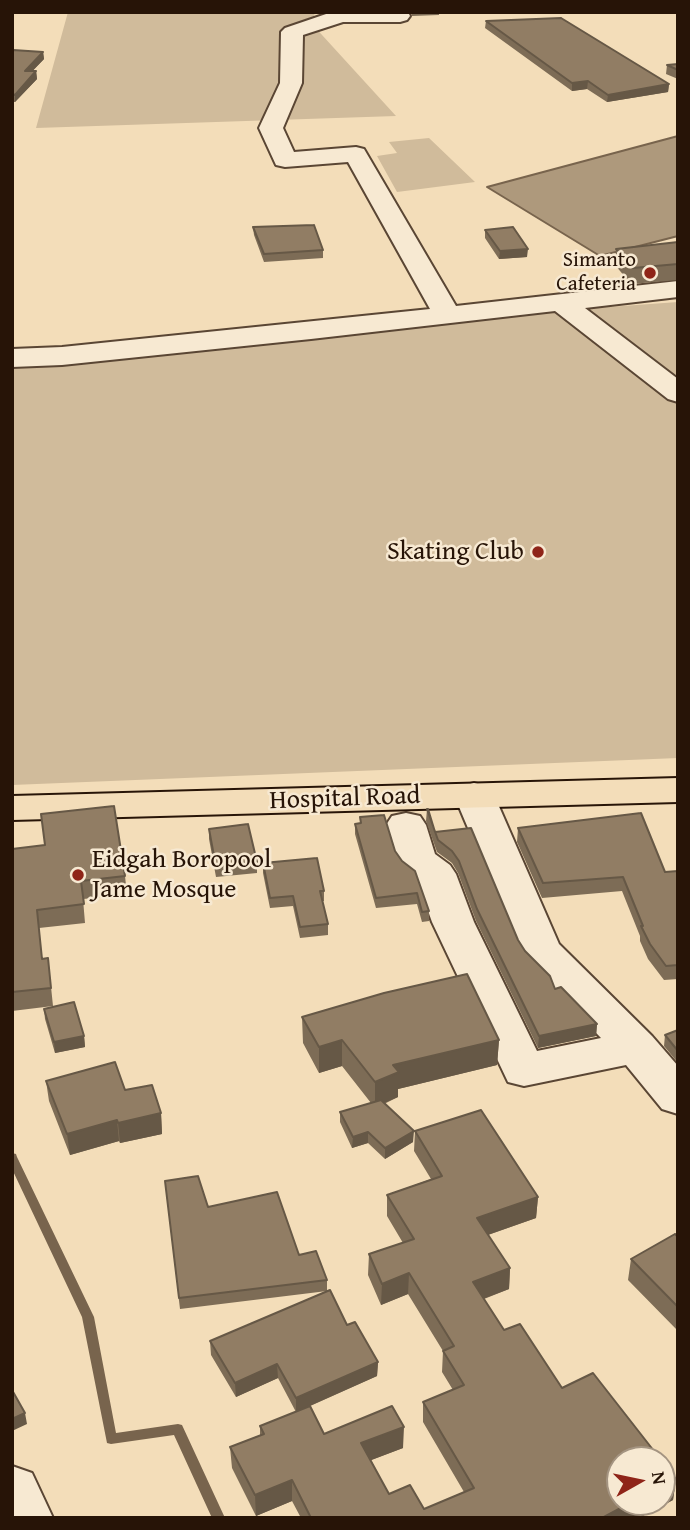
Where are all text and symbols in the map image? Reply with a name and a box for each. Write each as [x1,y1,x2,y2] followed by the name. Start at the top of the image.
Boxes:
[556,248,636,298] place label: Simanto Cafeteria
[642,265,658,281] marker: Simanto Cafeteria
[387,536,524,568] place label: Skating Club
[530,544,546,560] marker: Skating Club
[269,781,421,817] street label: Hospital Road
[92,844,271,906] place label: Eidgah Boropool Jame Mosque
[70,867,86,883] marker: Eidgah Boropool Jame Mosque
[606,1446,676,1516] north arrow
[645,1470,675,1486] text: N

